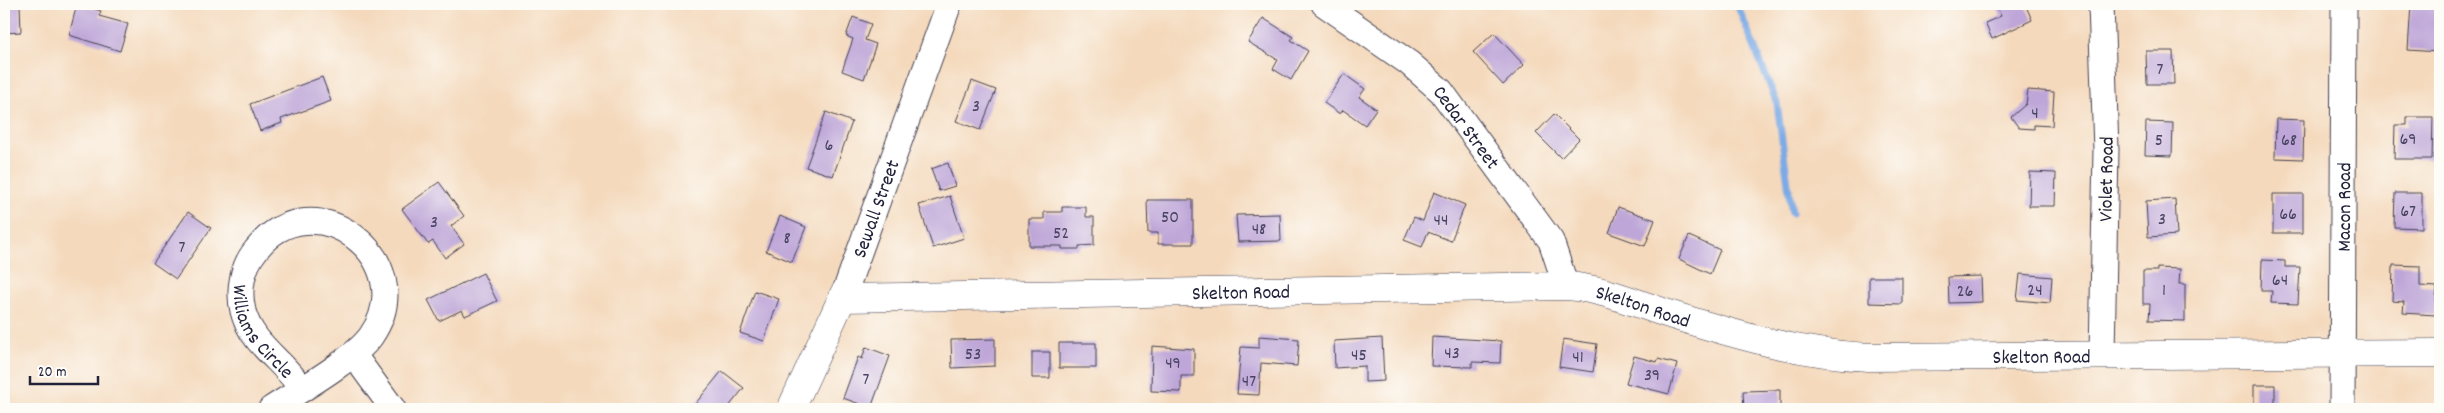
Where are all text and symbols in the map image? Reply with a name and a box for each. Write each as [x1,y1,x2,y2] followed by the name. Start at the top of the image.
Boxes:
[2157,58,2164,83] house number: 7
[1426,79,1505,176] street label: Cedar Street
[972,95,980,120] house number: 3
[2031,102,2039,127] house number: 4
[2399,128,2417,153] house number: 69
[2155,129,2163,154] house number: 5
[2281,129,2297,154] house number: 68
[825,134,833,159] house number: 6
[2093,136,2123,222] street label: Violet Road
[847,156,908,263] street label: Sewall Street
[2332,162,2360,252] street label: Macon Road
[2400,200,2416,225] house number: 67
[2279,203,2297,228] house number: 66
[1161,206,1179,231] house number: 50
[2158,208,2166,233] house number: 3
[1434,209,1448,234] house number: 44
[430,211,438,236] house number: 3
[1252,218,1266,243] house number: 48
[1053,222,1069,247] house number: 52
[783,227,791,252] house number: 8
[179,236,186,261] house number: 7
[2272,269,2288,294] house number: 64
[2027,279,2043,304] house number: 24
[2162,279,2166,304] house number: 1
[1192,280,1290,309] street label: Skelton Road
[1592,280,1693,337] street label: Skelton Road
[1957,280,1973,305] house number: 26
[224,284,299,386] street label: Williams Circle
[1444,342,1460,367] house number: 43
[965,343,981,368] house number: 53
[1351,344,1367,369] house number: 45
[1992,344,2091,373] street label: Skelton Road
[1572,346,1584,371] house number: 41
[1165,352,1181,377] house number: 49
[30,353,98,385] scale bar
[38,362,66,384] text: 20 m
[1644,364,1660,389] house number: 39
[863,368,870,393] house number: 7
[1242,370,1256,395] house number: 47

